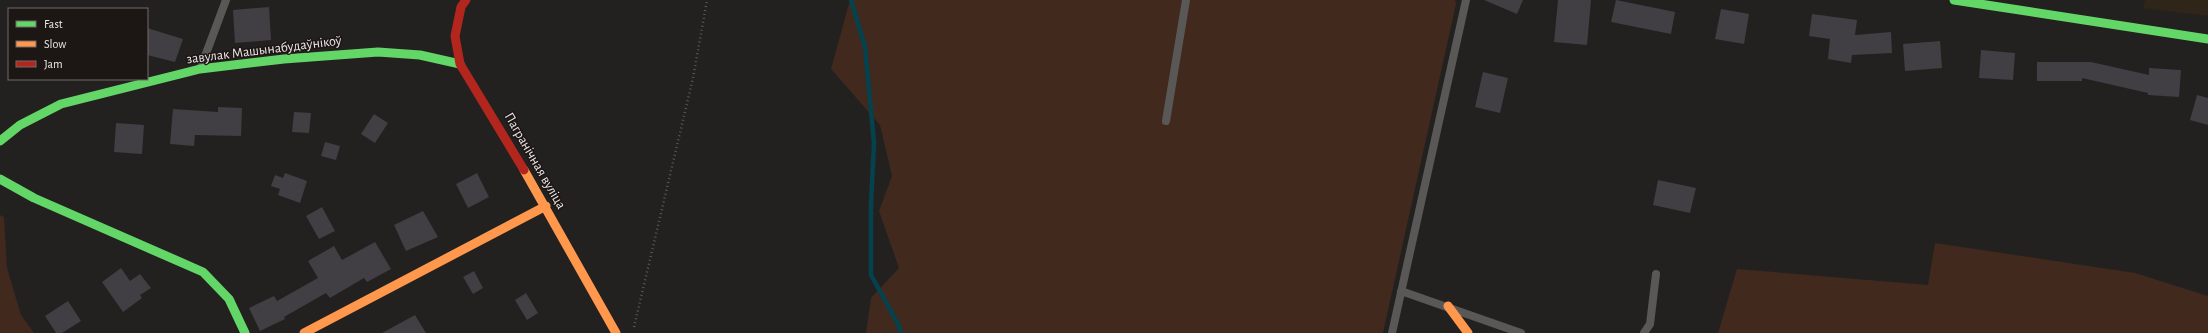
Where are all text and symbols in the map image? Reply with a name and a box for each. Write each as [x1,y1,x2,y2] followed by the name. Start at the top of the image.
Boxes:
[8,8,148,80] legend
[44,18,63,30] text: Fast
[186,34,342,66] street label: завулак Машынабудаўнікоў
[44,38,66,50] text: Slow
[44,58,63,70] text: Jam
[502,110,569,212] street label: Пагранічная вуліца

